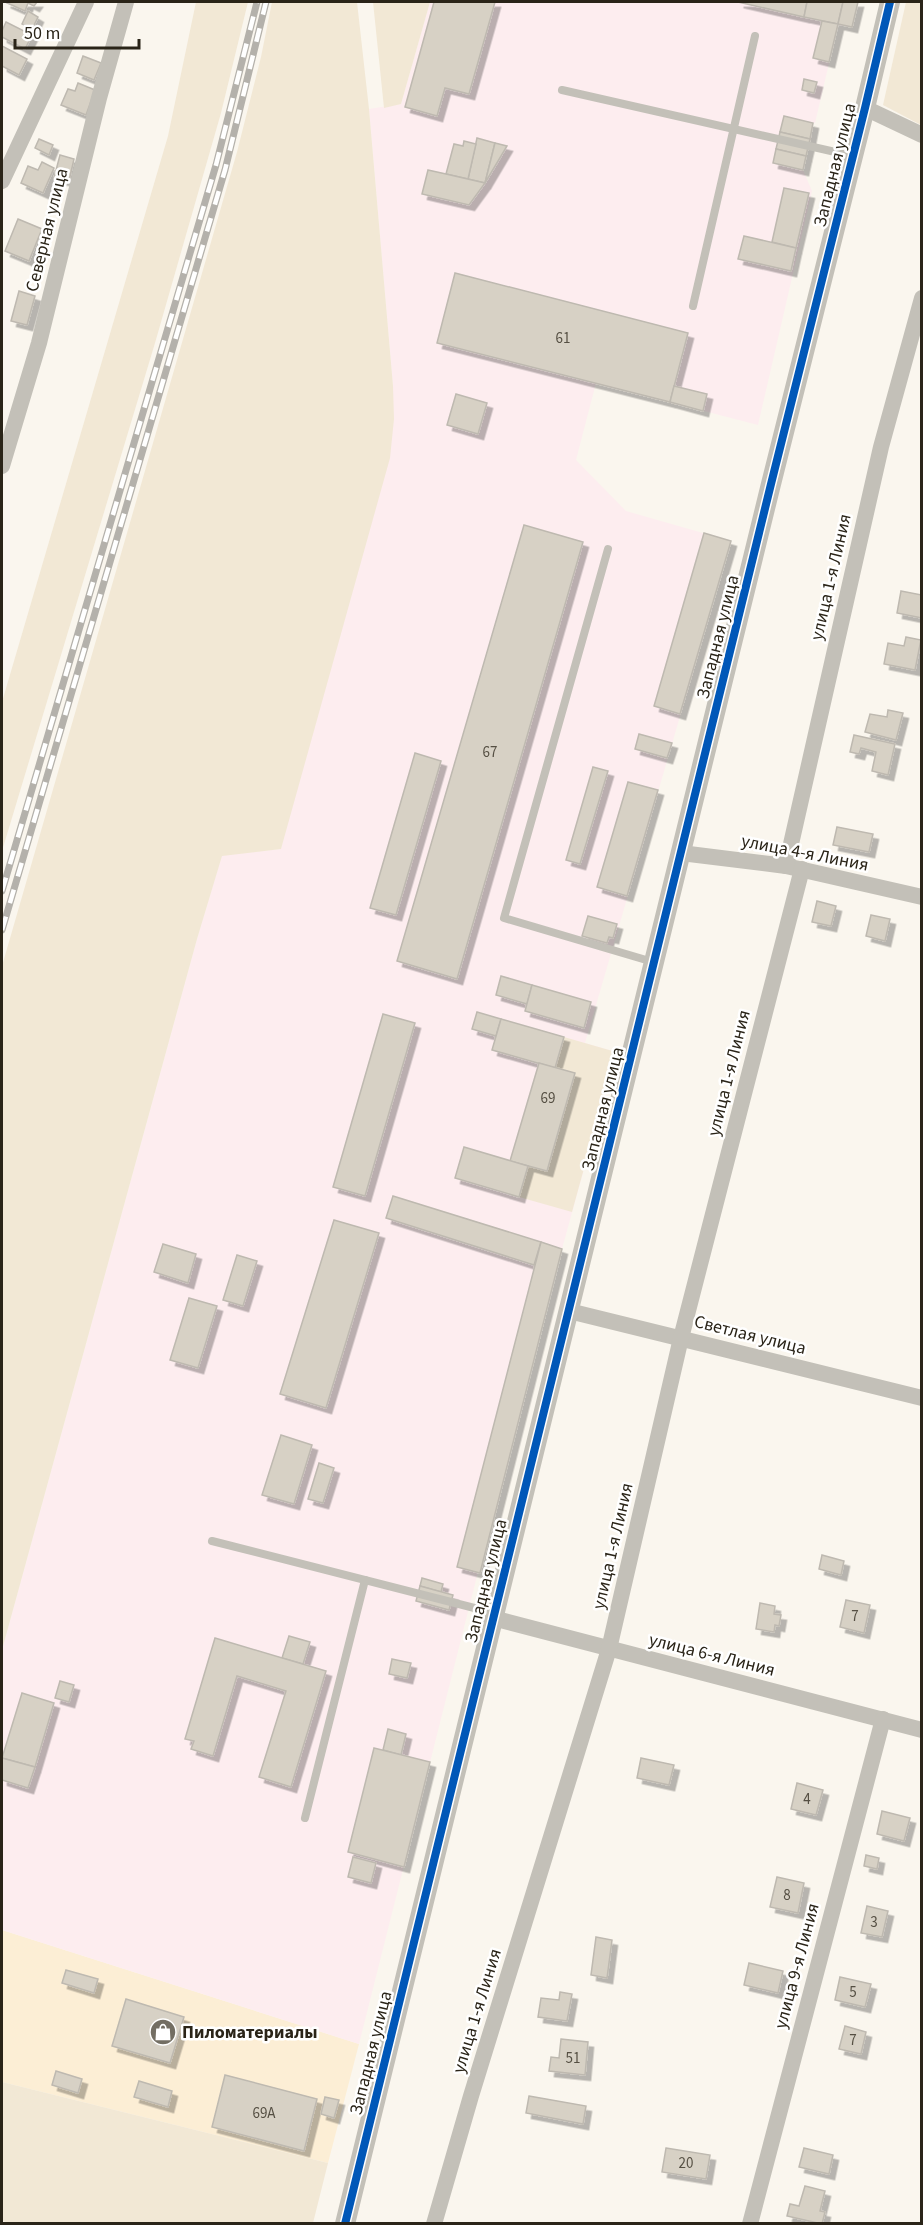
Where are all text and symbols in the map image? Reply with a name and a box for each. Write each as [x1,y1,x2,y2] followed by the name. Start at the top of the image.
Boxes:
[15,12,140,50] scale bar
[24,21,60,46] text: 50 m
[808,100,862,230] street label: Западная улица
[20,166,74,294] street label: Северная улица
[556,328,570,349] house number: 61
[804,511,858,643] street label: улица 1-я Линия
[691,572,745,702] street label: Западная улица
[483,742,497,763] house number: 67
[739,828,871,878] street label: улица 4-я Линия
[701,1007,757,1139] street label: улица 1-я Линия
[576,1044,630,1174] street label: Западная улица
[541,1088,555,1109] house number: 69
[691,1309,809,1361] street label: Светлая улица
[586,1480,640,1612] street label: улица 1-я Линия
[459,1516,513,1646] street label: Западная улица
[851,1606,859,1627] house number: 7
[646,1627,778,1683] street label: улица 6-я Линия
[803,1789,811,1810] house number: 4
[783,1885,791,1906] house number: 8
[768,1900,826,2032] street label: улица 9-я Линия
[870,1912,878,1933] house number: 3
[446,1946,508,2076] street label: улица 1-я Линия
[849,1982,857,2003] house number: 5
[344,1988,398,2118] street label: Западная улица
[148,2017,178,2047] shop icon: Пиломатериалы
[182,2020,318,2045] place label: Пиломатериалы
[849,2030,857,2051] house number: 7
[566,2048,580,2069] house number: 51
[252,2103,276,2124] house number: 69А
[679,2153,693,2174] house number: 20

